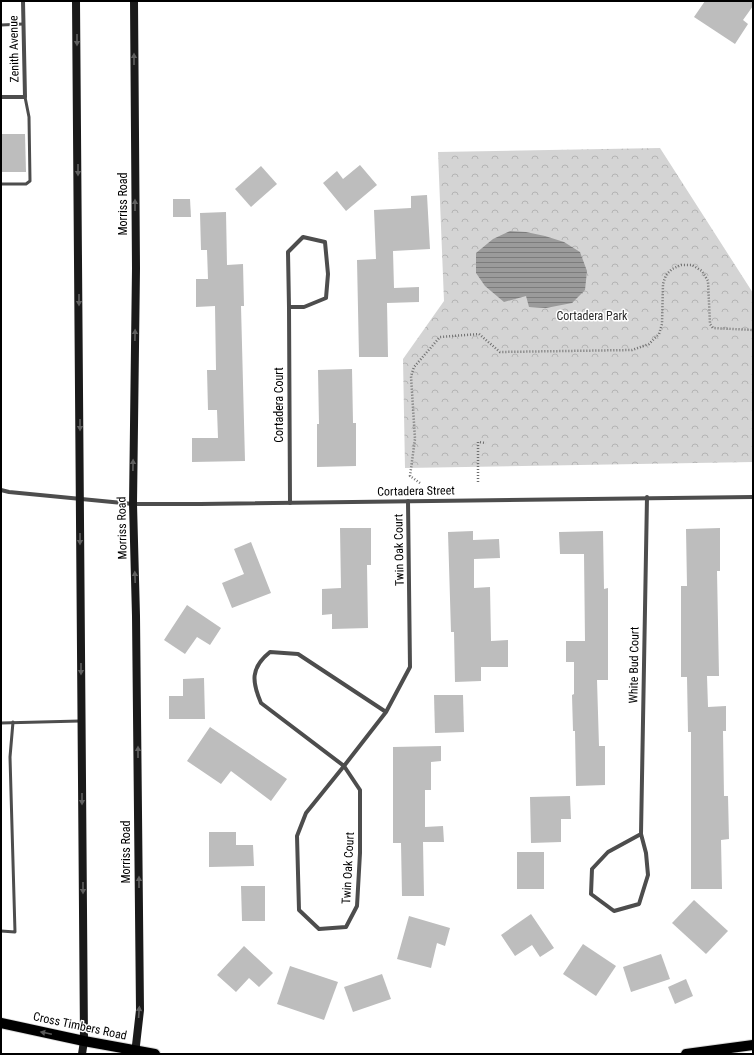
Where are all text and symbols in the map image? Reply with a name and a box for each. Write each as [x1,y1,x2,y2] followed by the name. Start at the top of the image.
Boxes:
[6,15,22,83] street label: Zenith Avenue
[74,34,80,47] one-way arrow
[131,52,137,65] one-way arrow
[75,164,81,177] one-way arrow
[116,172,130,235] street label: Morriss Road
[132,198,138,211] one-way arrow
[76,294,82,307] one-way arrow
[557,309,628,323] park label: Cortadera Park
[132,328,138,341] one-way arrow
[272,367,286,443] street label: Cortadera Court
[77,419,83,432] one-way arrow
[130,459,137,471] one-way arrow
[377,483,455,499] street label: Cortadera Street
[114,496,130,560] street label: Morriss Road
[391,513,407,586] street label: Twin Oak Court
[77,533,83,546] one-way arrow
[132,570,138,583] one-way arrow
[626,626,642,704] street label: White Bud Court
[78,663,84,676] one-way arrow
[135,745,141,758] one-way arrow
[79,793,85,806] one-way arrow
[119,820,133,883] street label: Morriss Road
[339,831,357,904] street label: Twin Oak Court
[136,875,142,888] one-way arrow
[80,882,86,895] one-way arrow
[136,1006,143,1018] one-way arrow
[32,1009,128,1043] street label: Cross Timbers Road
[40,1029,52,1035] one-way arrow

